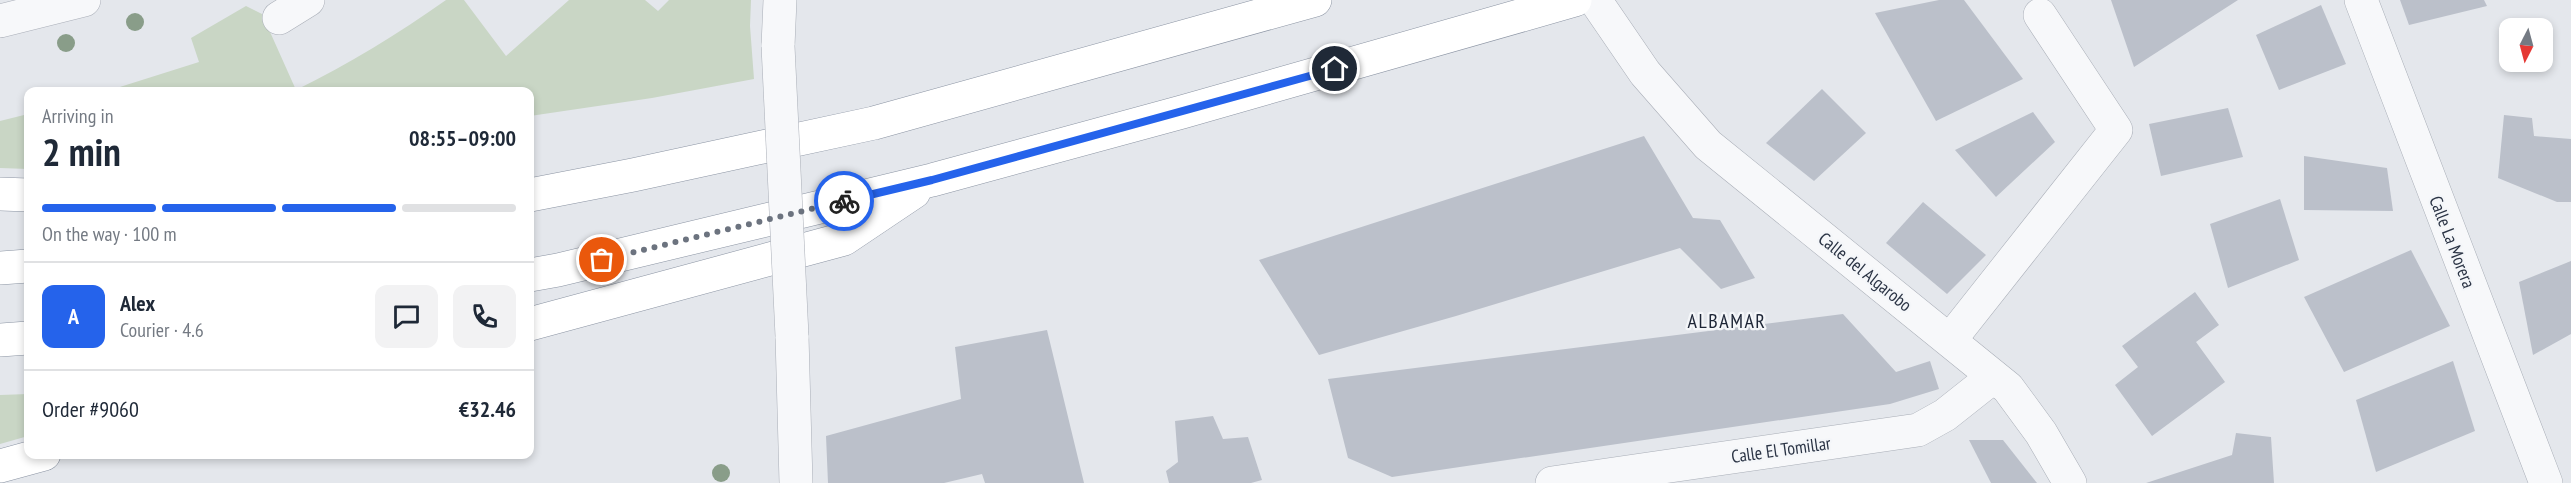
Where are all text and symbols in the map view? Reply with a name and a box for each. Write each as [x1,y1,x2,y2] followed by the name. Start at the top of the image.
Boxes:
[2499,18,2553,72] north arrow
[2499,18,2553,72] map controls
[1309,43,1360,94] pin
[1318,52,1351,85] icon: home
[42,103,114,129] text: Arriving in
[409,124,516,152] text: 08:55–09:00
[42,126,121,177] text: 2 min
[814,171,874,231] courier
[828,185,861,218] icon: bike
[2424,193,2481,291] street label: Calle La Morera
[42,221,177,247] text: On the way · 100 m
[1814,227,1917,316] street label: Calle del Algarobo
[576,234,627,285] pin
[585,243,618,276] icon: bag
[375,285,438,348] button: chat
[453,285,516,348] button: phone
[120,289,155,317] text: Alex
[68,302,79,330] text: A
[1688,308,1766,334] district label: ALBAMAR
[120,317,204,343] text: Courier · 4.6
[42,395,139,423] text: Order #9060
[459,395,516,423] text: €32.46
[1730,431,1832,468] street label: Calle El Tomillar

